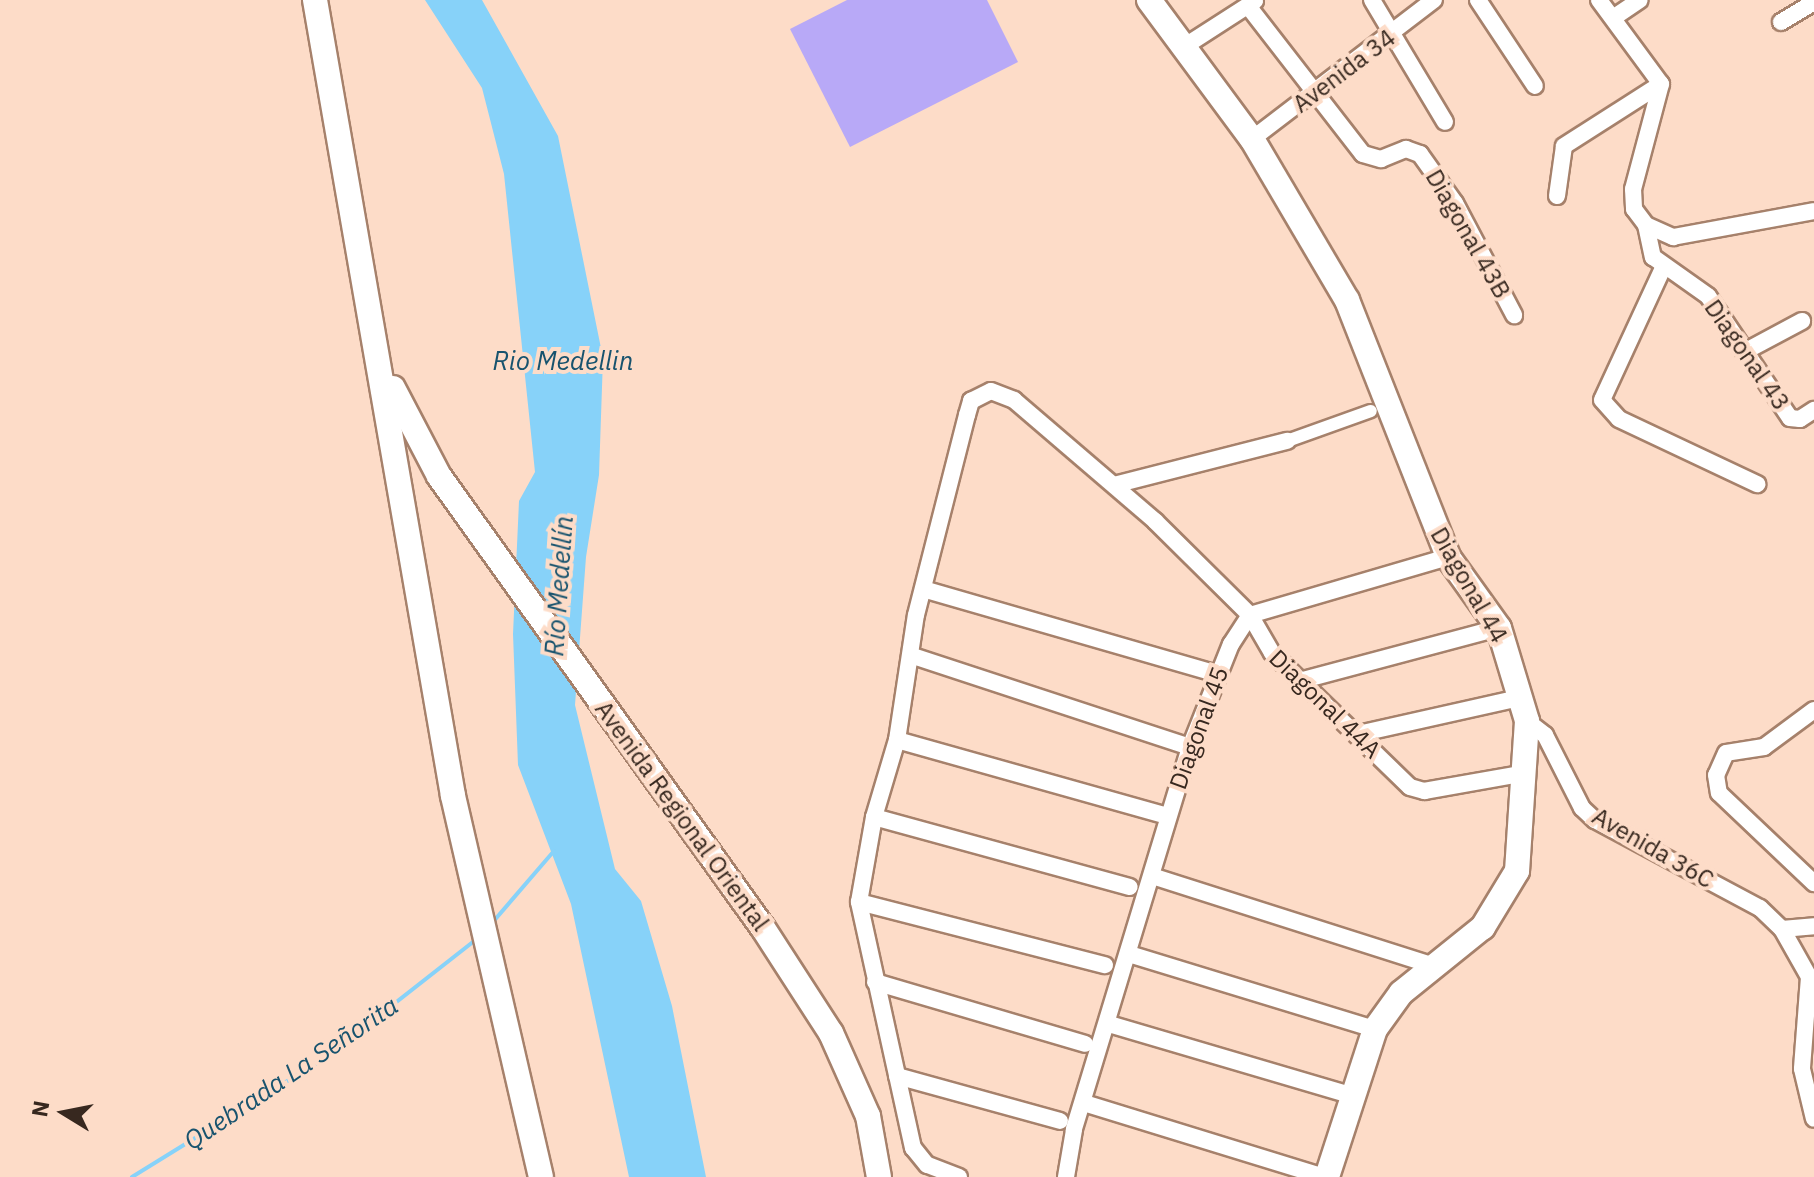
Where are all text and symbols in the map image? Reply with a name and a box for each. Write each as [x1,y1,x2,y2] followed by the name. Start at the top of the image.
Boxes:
[1287,23,1401,119] street label: Avenida 34
[1420,164,1516,304] street label: Diagonal 43B
[1698,294,1796,416] street label: Diagonal 43
[493,345,633,377] water label: Rio Medellin
[539,515,579,657] water label: Río Medellín
[1424,522,1514,648] street label: Diagonal 44
[1263,644,1387,764] street label: Diagonal 44A
[1164,663,1234,793] street label: Diagonal 45
[589,695,775,937] street label: Avenida Regional Oriental
[1587,802,1719,894] street label: Avenida 36C
[178,990,404,1156] water label: Quebrada La Señorita
[24,1073,104,1153] north arrow
[24,1098,56,1119] text: N

